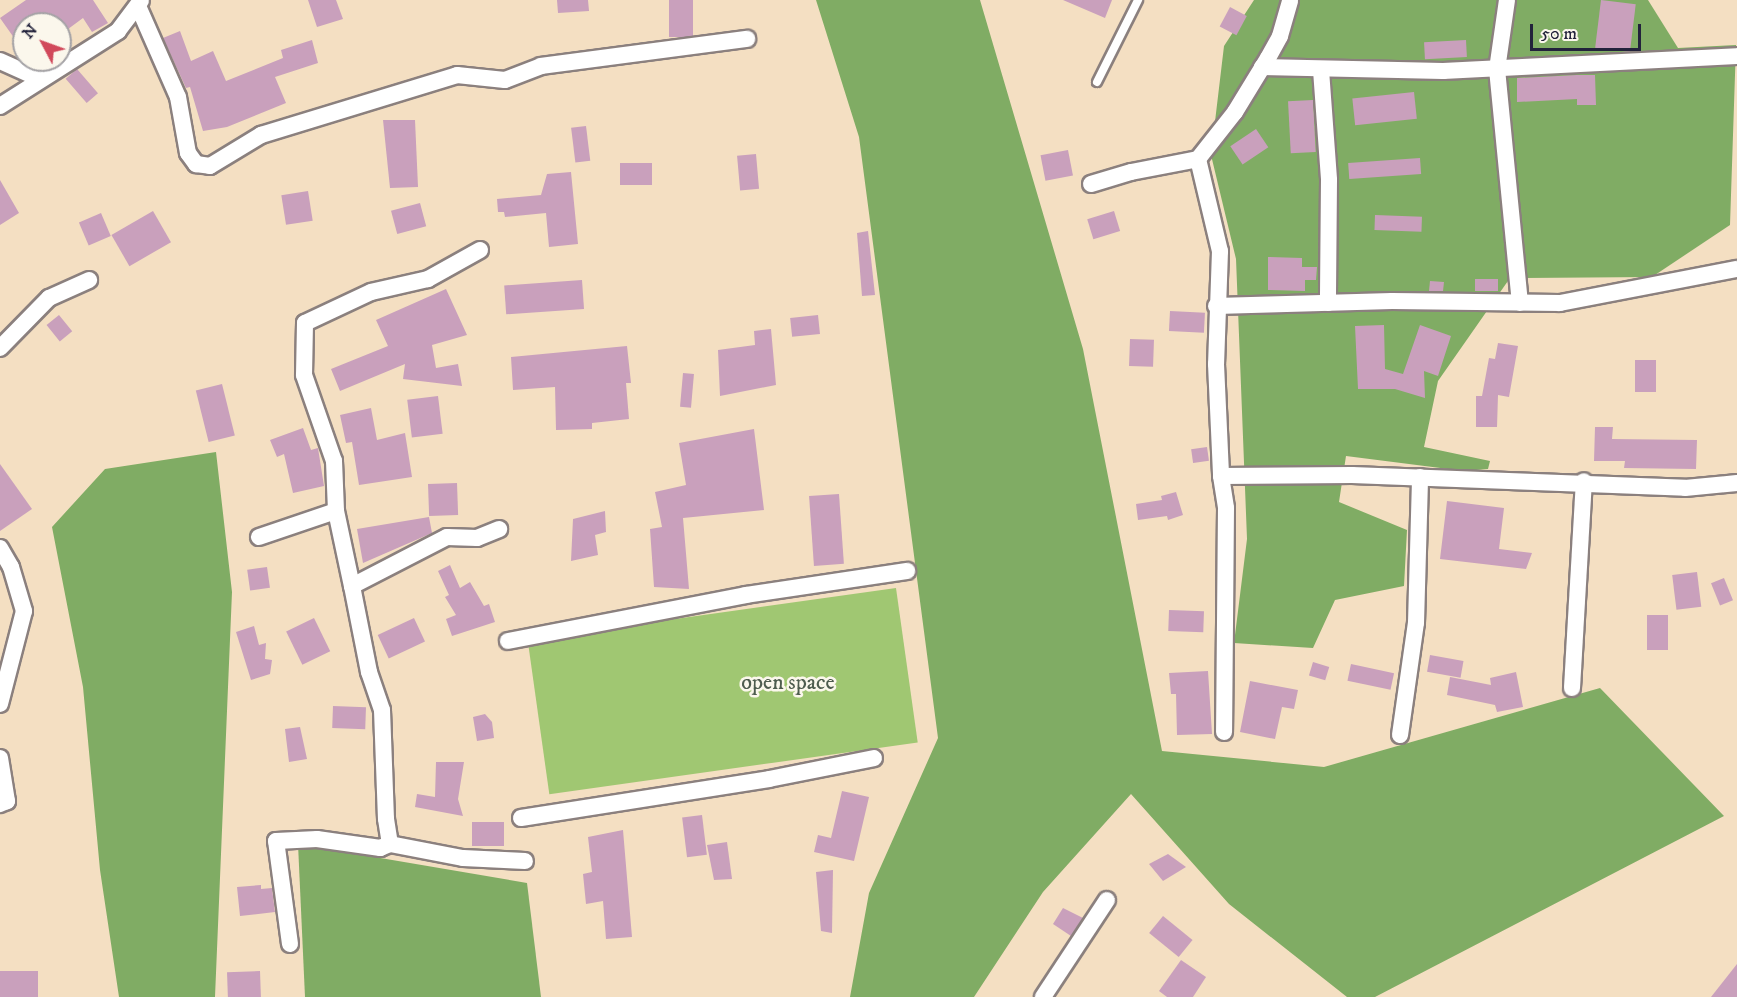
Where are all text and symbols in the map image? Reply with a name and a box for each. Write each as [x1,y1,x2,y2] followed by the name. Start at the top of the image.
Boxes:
[12,12,72,72] north arrow
[1533,12,1644,50] scale bar
[18,20,42,43] text: N
[1541,23,1577,45] text: 50 m
[741,670,835,696] park label: open space

